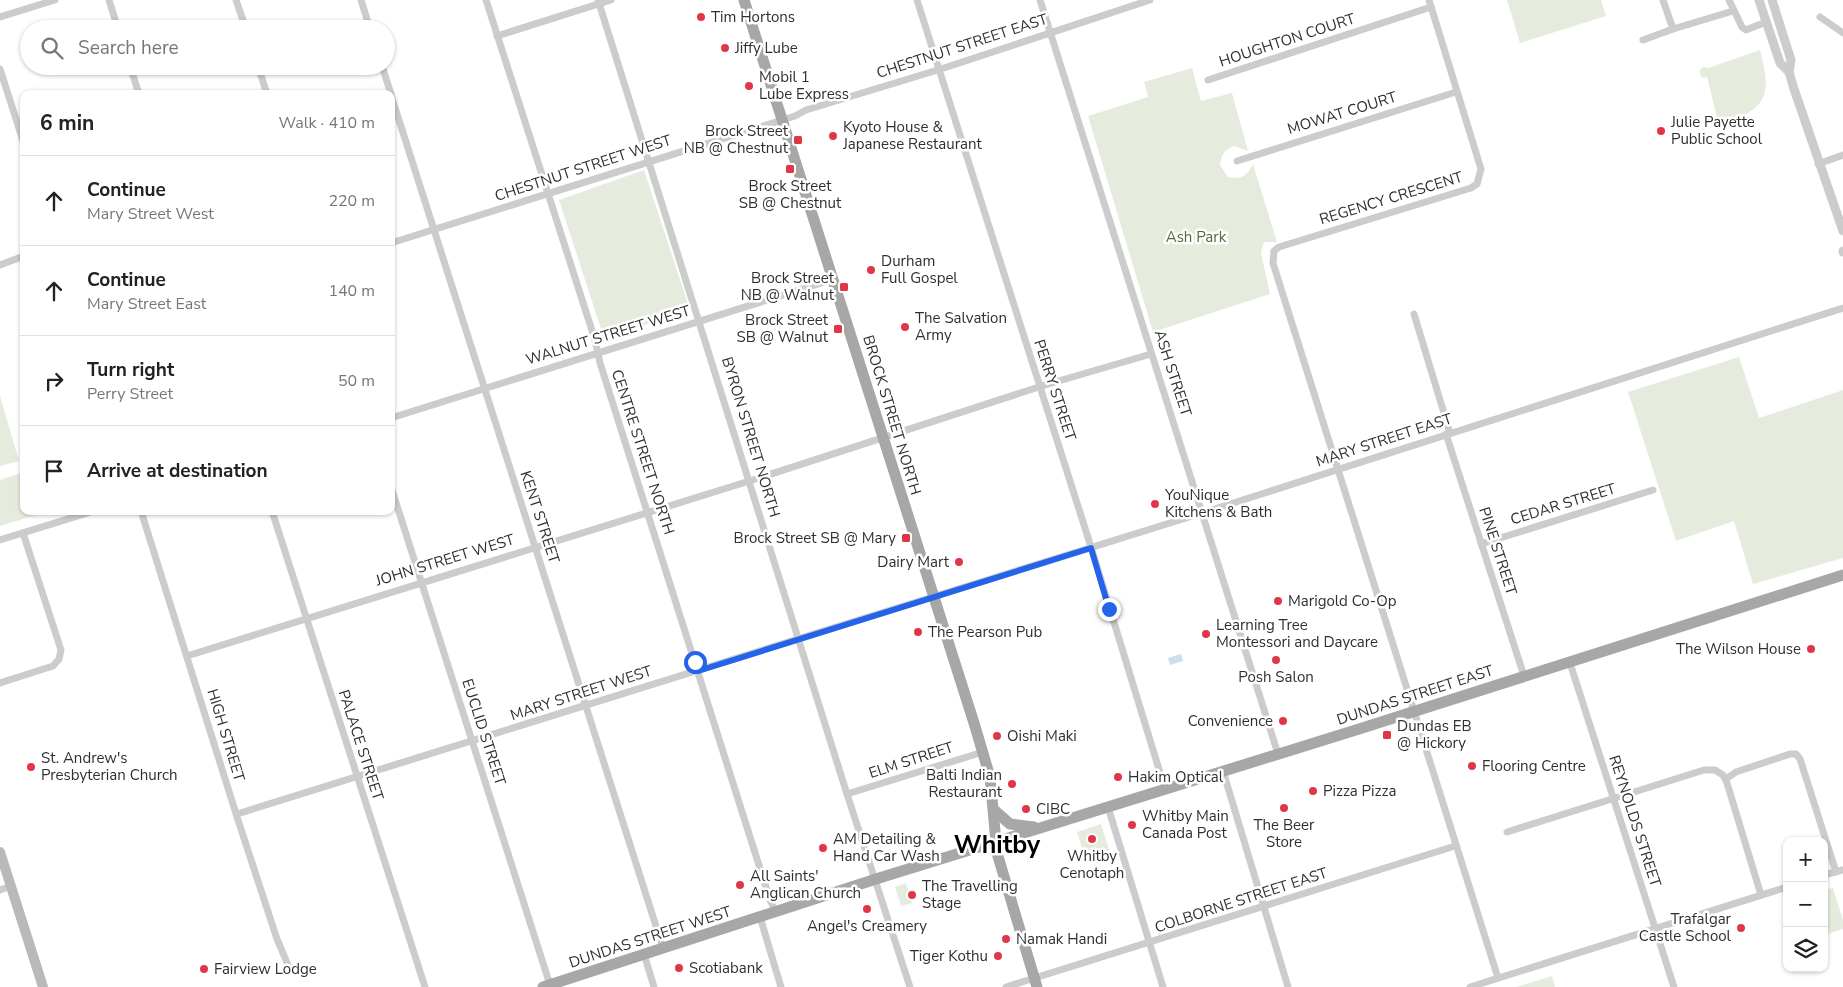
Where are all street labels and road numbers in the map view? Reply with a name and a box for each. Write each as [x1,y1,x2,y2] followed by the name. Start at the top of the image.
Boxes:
[874,9,1050,83] street label: CHESTNUT STREET EAST
[1216,9,1358,71] street label: HOUGHTON COURT
[1285,87,1399,139] street label: MOWAT COURT
[492,130,674,206] street label: CHESTNUT STREET WEST
[1317,167,1465,229] street label: REGENCY CRESCENT
[523,300,693,370] street label: WALNUT STREET WEST
[1150,327,1196,419] street label: ASH STREET
[858,333,926,497] street label: BROCK STREET NORTH
[1029,337,1081,443] street label: PERRY STREET
[717,354,785,520] street label: BYRON STREET NORTH
[607,367,679,537] street label: CENTRE STREET NORTH
[1313,409,1455,471] street label: MARY STREET EAST
[516,468,564,566] street label: KENT STREET
[1508,479,1618,529] street label: CEDAR STREET
[1474,504,1522,598] street label: PINE STREET
[372,529,517,591] street label: JOHN STREET WEST
[1334,660,1496,730] street label: DUNDAS STREET EAST
[508,661,654,725] street label: MARY STREET WEST
[457,676,511,788] street label: EUCLID STREET
[202,686,250,784] street label: HIGH STREET
[334,687,388,803] street label: PALACE STREET
[866,737,956,783] street label: ELM STREET
[1604,753,1666,889] street label: REYNOLDS STREET
[1152,863,1330,937] street label: COLBORNE STREET EAST
[566,901,734,973] street label: DUNDAS STREET WEST

